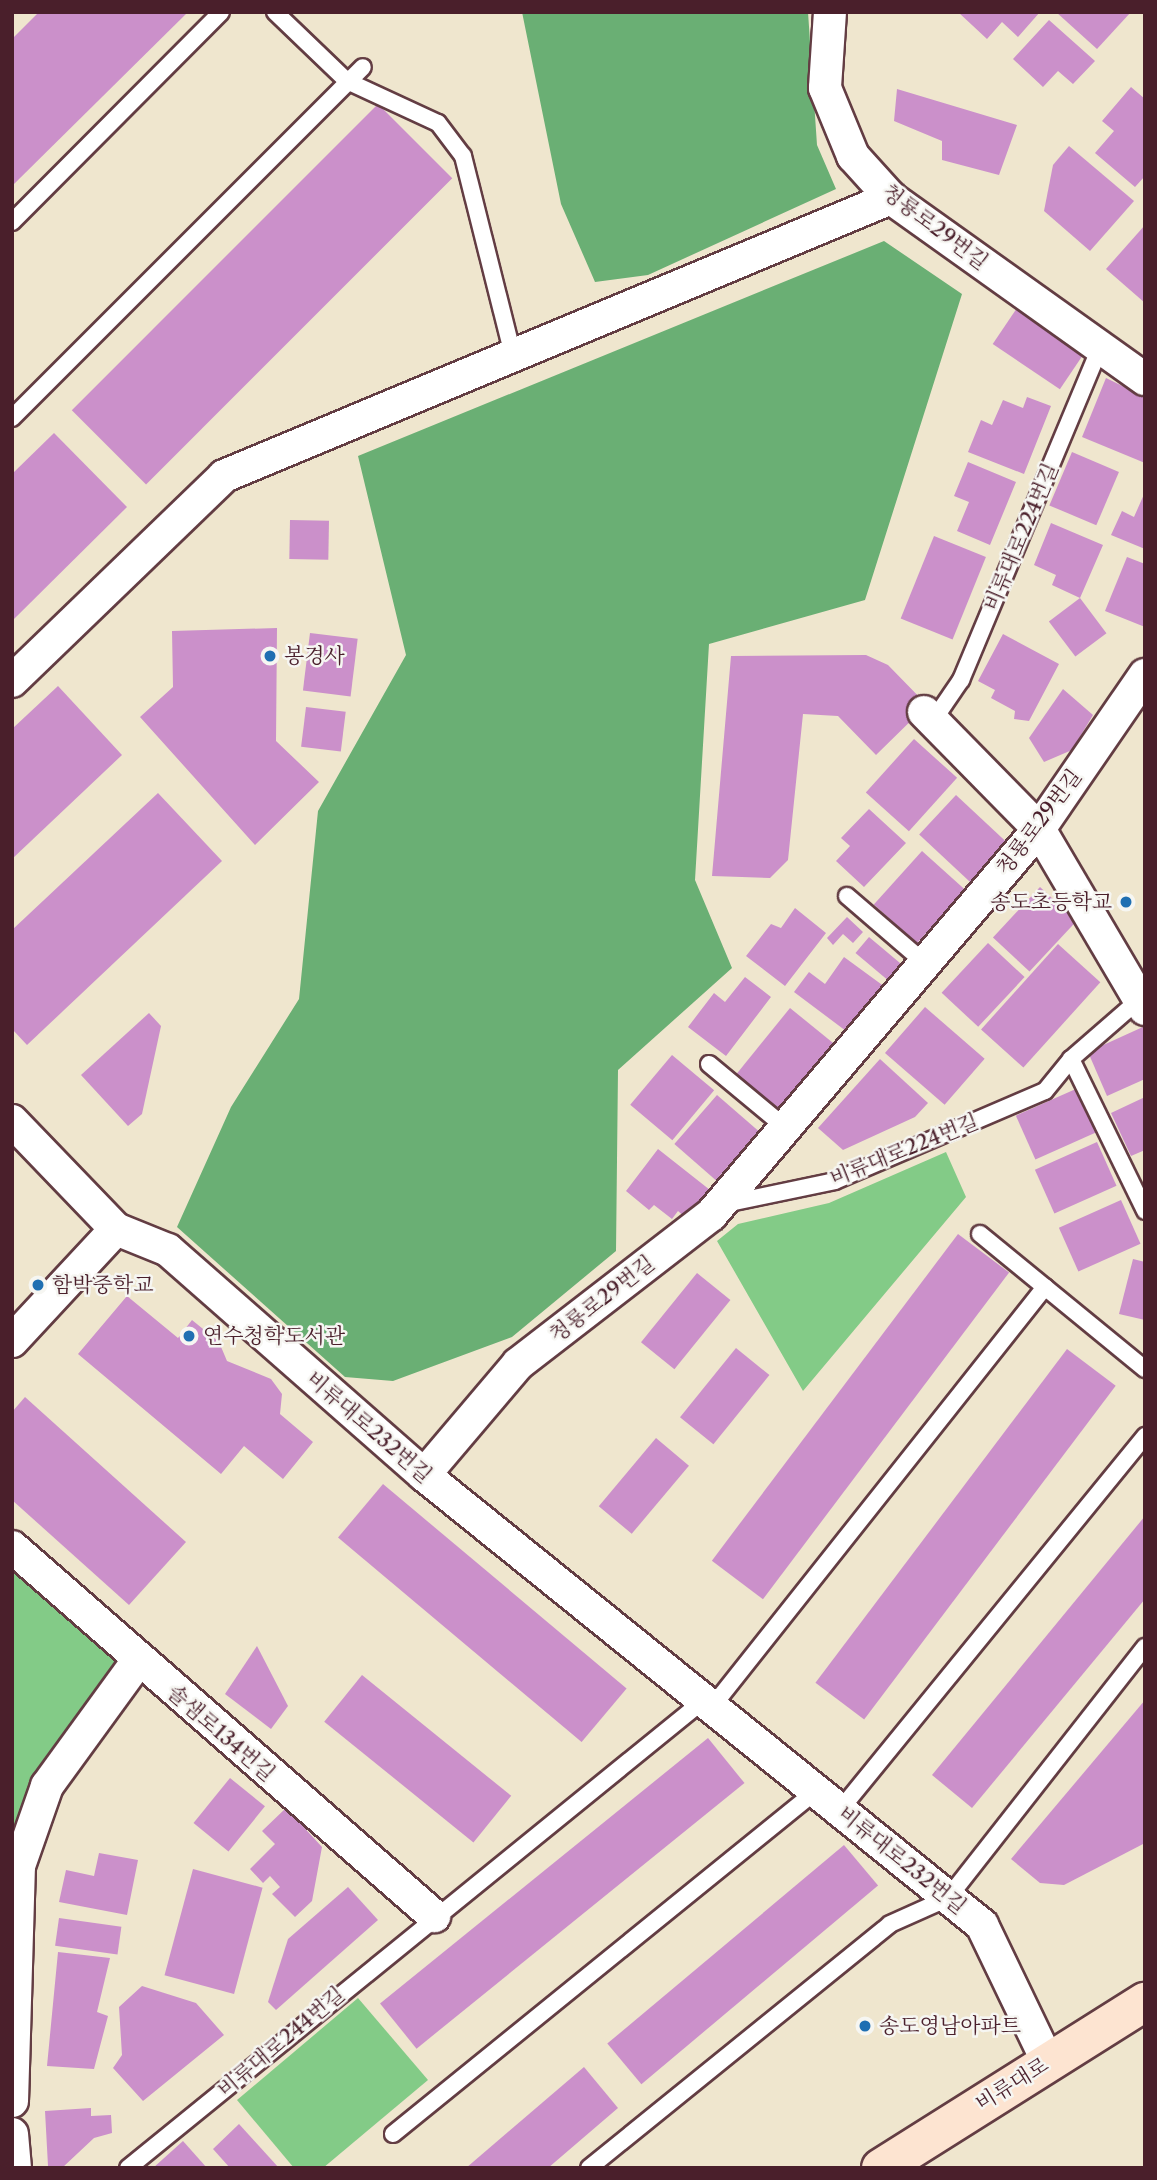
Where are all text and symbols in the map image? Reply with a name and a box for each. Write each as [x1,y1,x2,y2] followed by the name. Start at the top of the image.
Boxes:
[877,179,993,275] street label: 청룡로29번길
[979,459,1063,615] street label: 비류대로224번길
[284,643,345,669] place label: 봉경사
[262,648,278,664] marker: 봉경사
[991,764,1087,880] street label: 청룡로29번길
[990,889,1112,915] place label: 송도초등학교
[1118,894,1134,910] marker: 송도초등학교
[826,1109,982,1191] street label: 비류대로224번길
[545,1250,659,1348] street label: 청룡로29번길
[52,1272,153,1298] place label: 함박중학교
[30,1277,46,1293] marker: 함박중학교
[203,1323,345,1349] place label: 연수청학도서관
[181,1328,197,1344] marker: 연수청학도서관
[301,1366,437,1488] street label: 비류대로232번길
[162,1680,280,1786] street label: 솔샘로134번길
[833,1801,971,1919] street label: 비류대로232번길
[212,1982,350,2102] street label: 비류대로244번길
[879,2013,1021,2039] place label: 송도영남아파트
[857,2018,873,2034] marker: 송도영남아파트
[971,2052,1053,2116] street label: 비류대로

